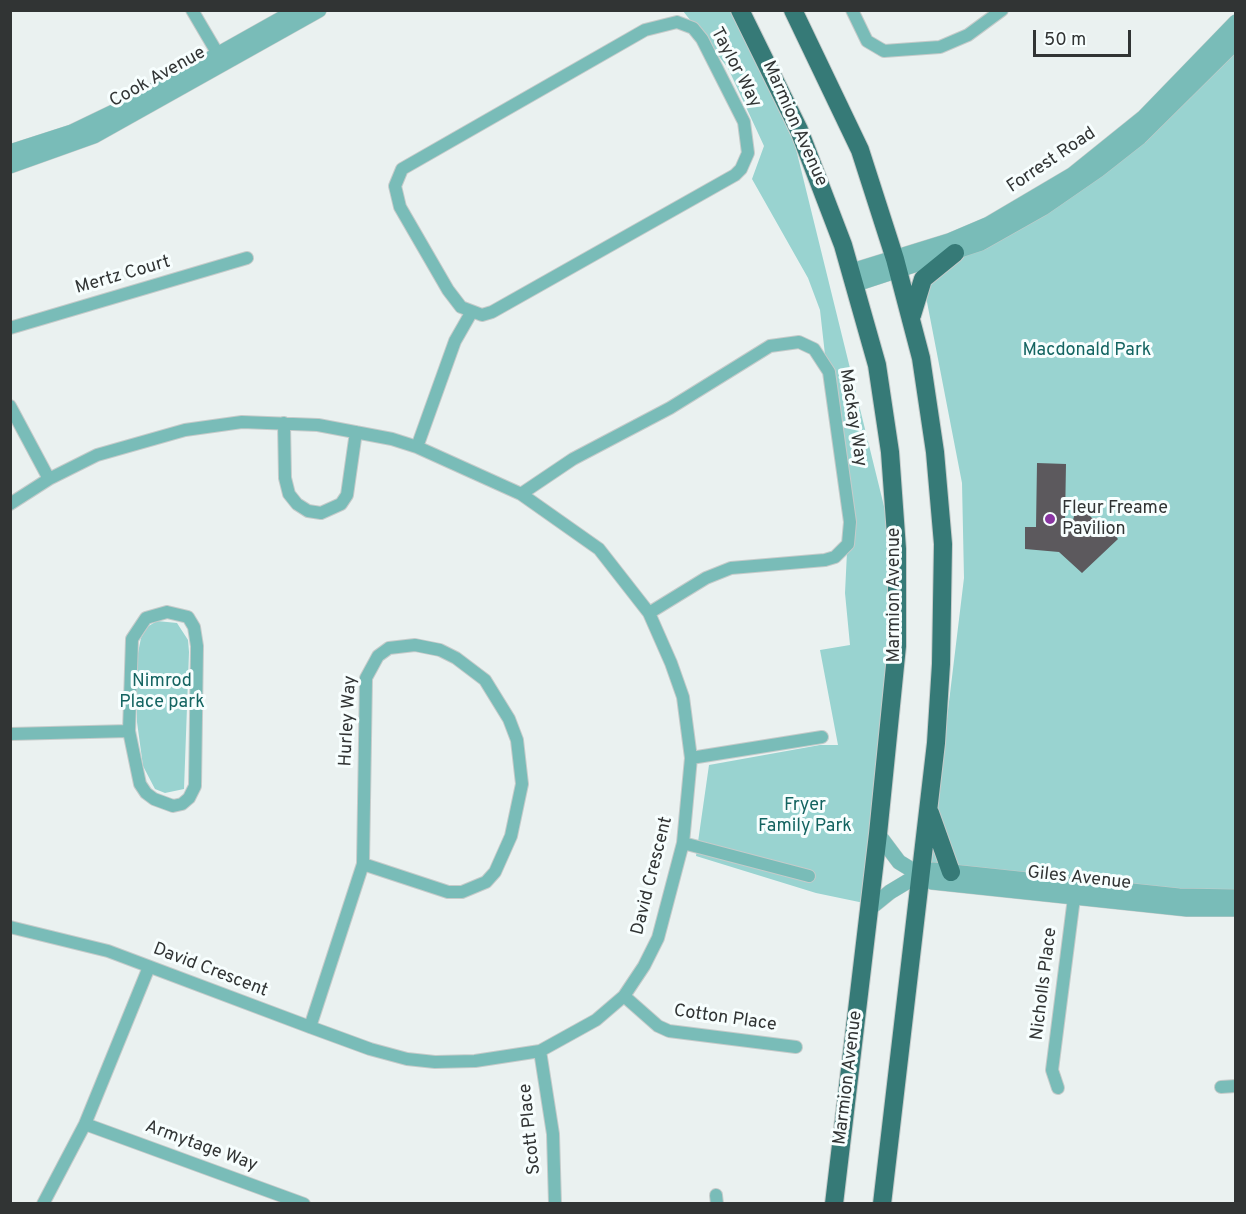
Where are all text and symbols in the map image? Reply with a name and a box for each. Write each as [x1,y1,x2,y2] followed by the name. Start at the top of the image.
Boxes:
[1036,18,1134,56] scale bar
[705,24,765,112] street label: Taylor Way
[1044,29,1086,52] text: 50 m
[106,43,210,113] street label: Cook Avenue
[757,58,831,190] street label: Marmion Avenue
[1003,123,1101,199] street label: Forrest Road
[73,252,173,300] street label: Mertz Court
[1023,340,1151,362] park label: Macdonald Park
[834,368,870,468] street label: Mackay Way
[1062,498,1168,540] place label: Fleur Freame Pavilion
[1043,512,1057,526] marker: Fleur Freame Pavilion
[884,528,906,662] street label: Marmion Avenue
[119,671,205,714] park label: Nimrod Place park
[336,675,362,767] street label: Hurley Way
[758,795,852,838] park label: Fryer Family Park
[628,815,678,937] street label: David Crescent
[1026,863,1132,895] street label: Giles Avenue
[1027,926,1063,1042] street label: Nicholls Place
[150,939,270,1003] street label: David Crescent
[672,1001,778,1037] street label: Cotton Place
[830,1010,868,1146] street label: Marmion Avenue
[515,1082,547,1176] street label: Scott Place
[142,1117,260,1177] street label: Armytage Way

